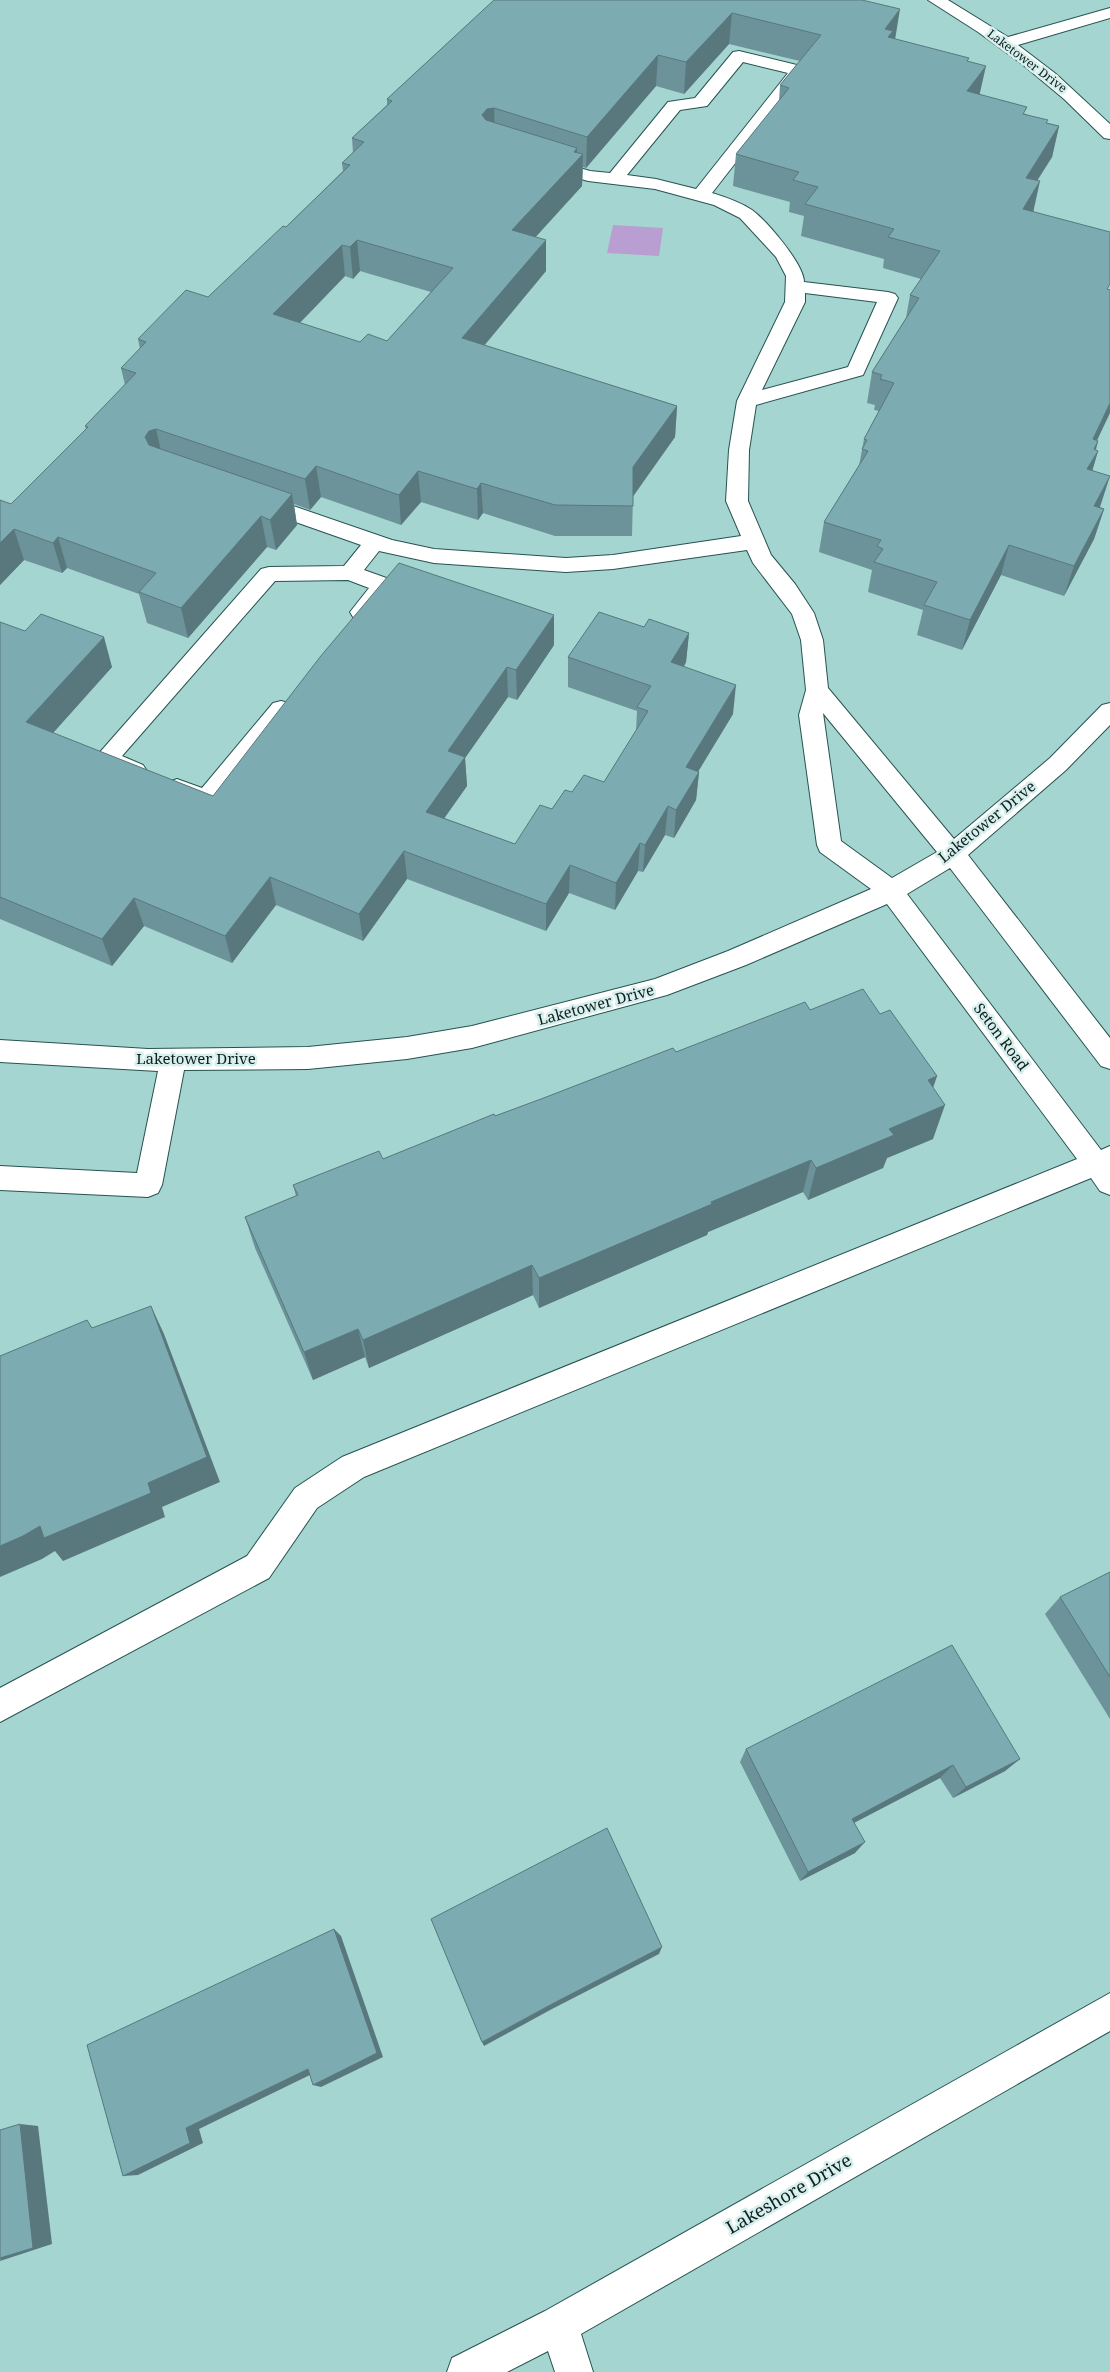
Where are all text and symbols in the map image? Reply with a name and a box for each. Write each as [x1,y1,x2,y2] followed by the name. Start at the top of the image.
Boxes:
[984,25,1071,96] street label: Laketower Drive
[934,776,1039,867] street label: Laketower Drive
[535,979,656,1029] street label: Laketower Drive
[970,998,1034,1074] street label: Seton Road
[136,1048,256,1068] street label: Laketower Drive
[721,2147,856,2239] street label: Lakeshore Drive

